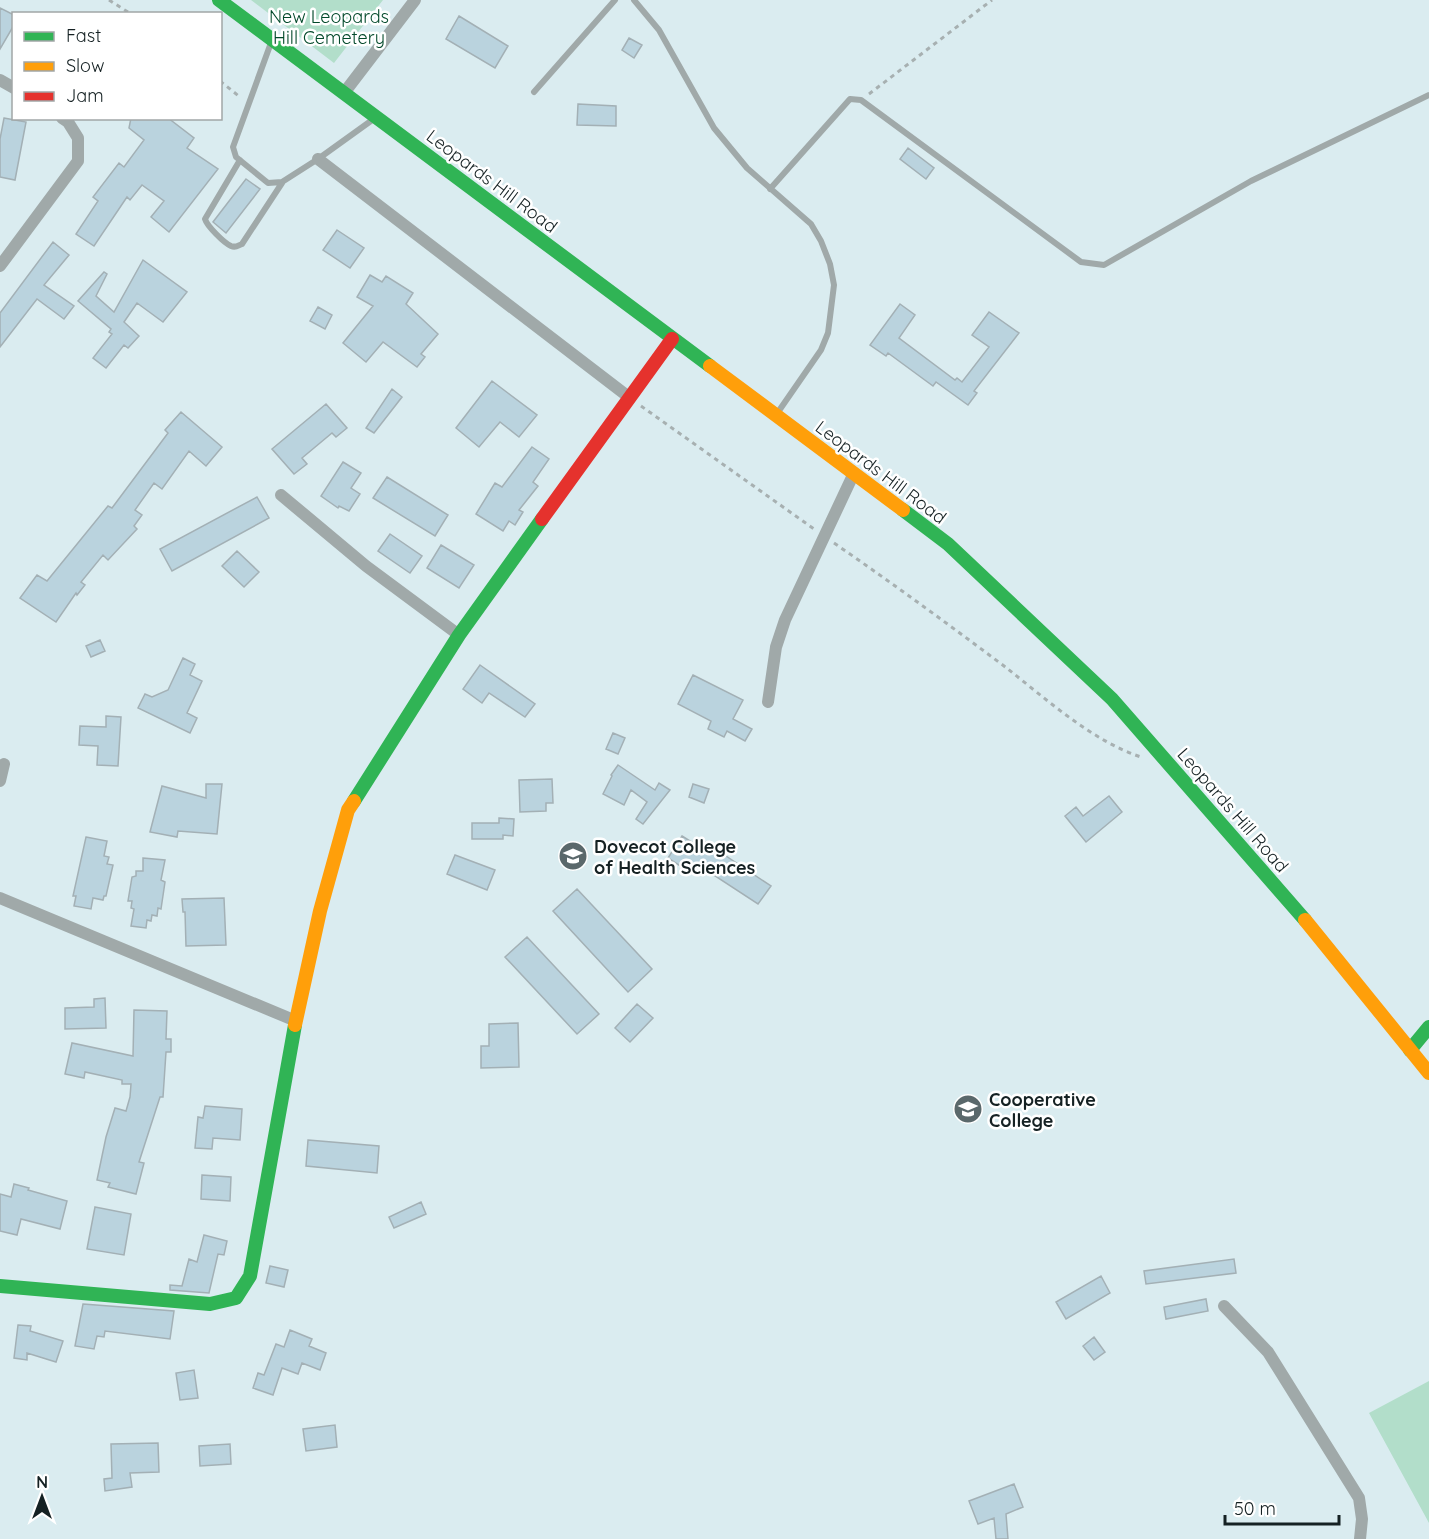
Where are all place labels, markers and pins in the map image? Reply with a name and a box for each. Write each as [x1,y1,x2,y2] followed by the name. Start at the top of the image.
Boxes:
[594,835,756,879] place label: Dovecot College of Health Sciences
[557,840,589,872] school or university icon: Dovecot College of Health Sciences
[989,1088,1096,1132] place label: Cooperative College
[952,1093,984,1125] school or university icon: Cooperative College

